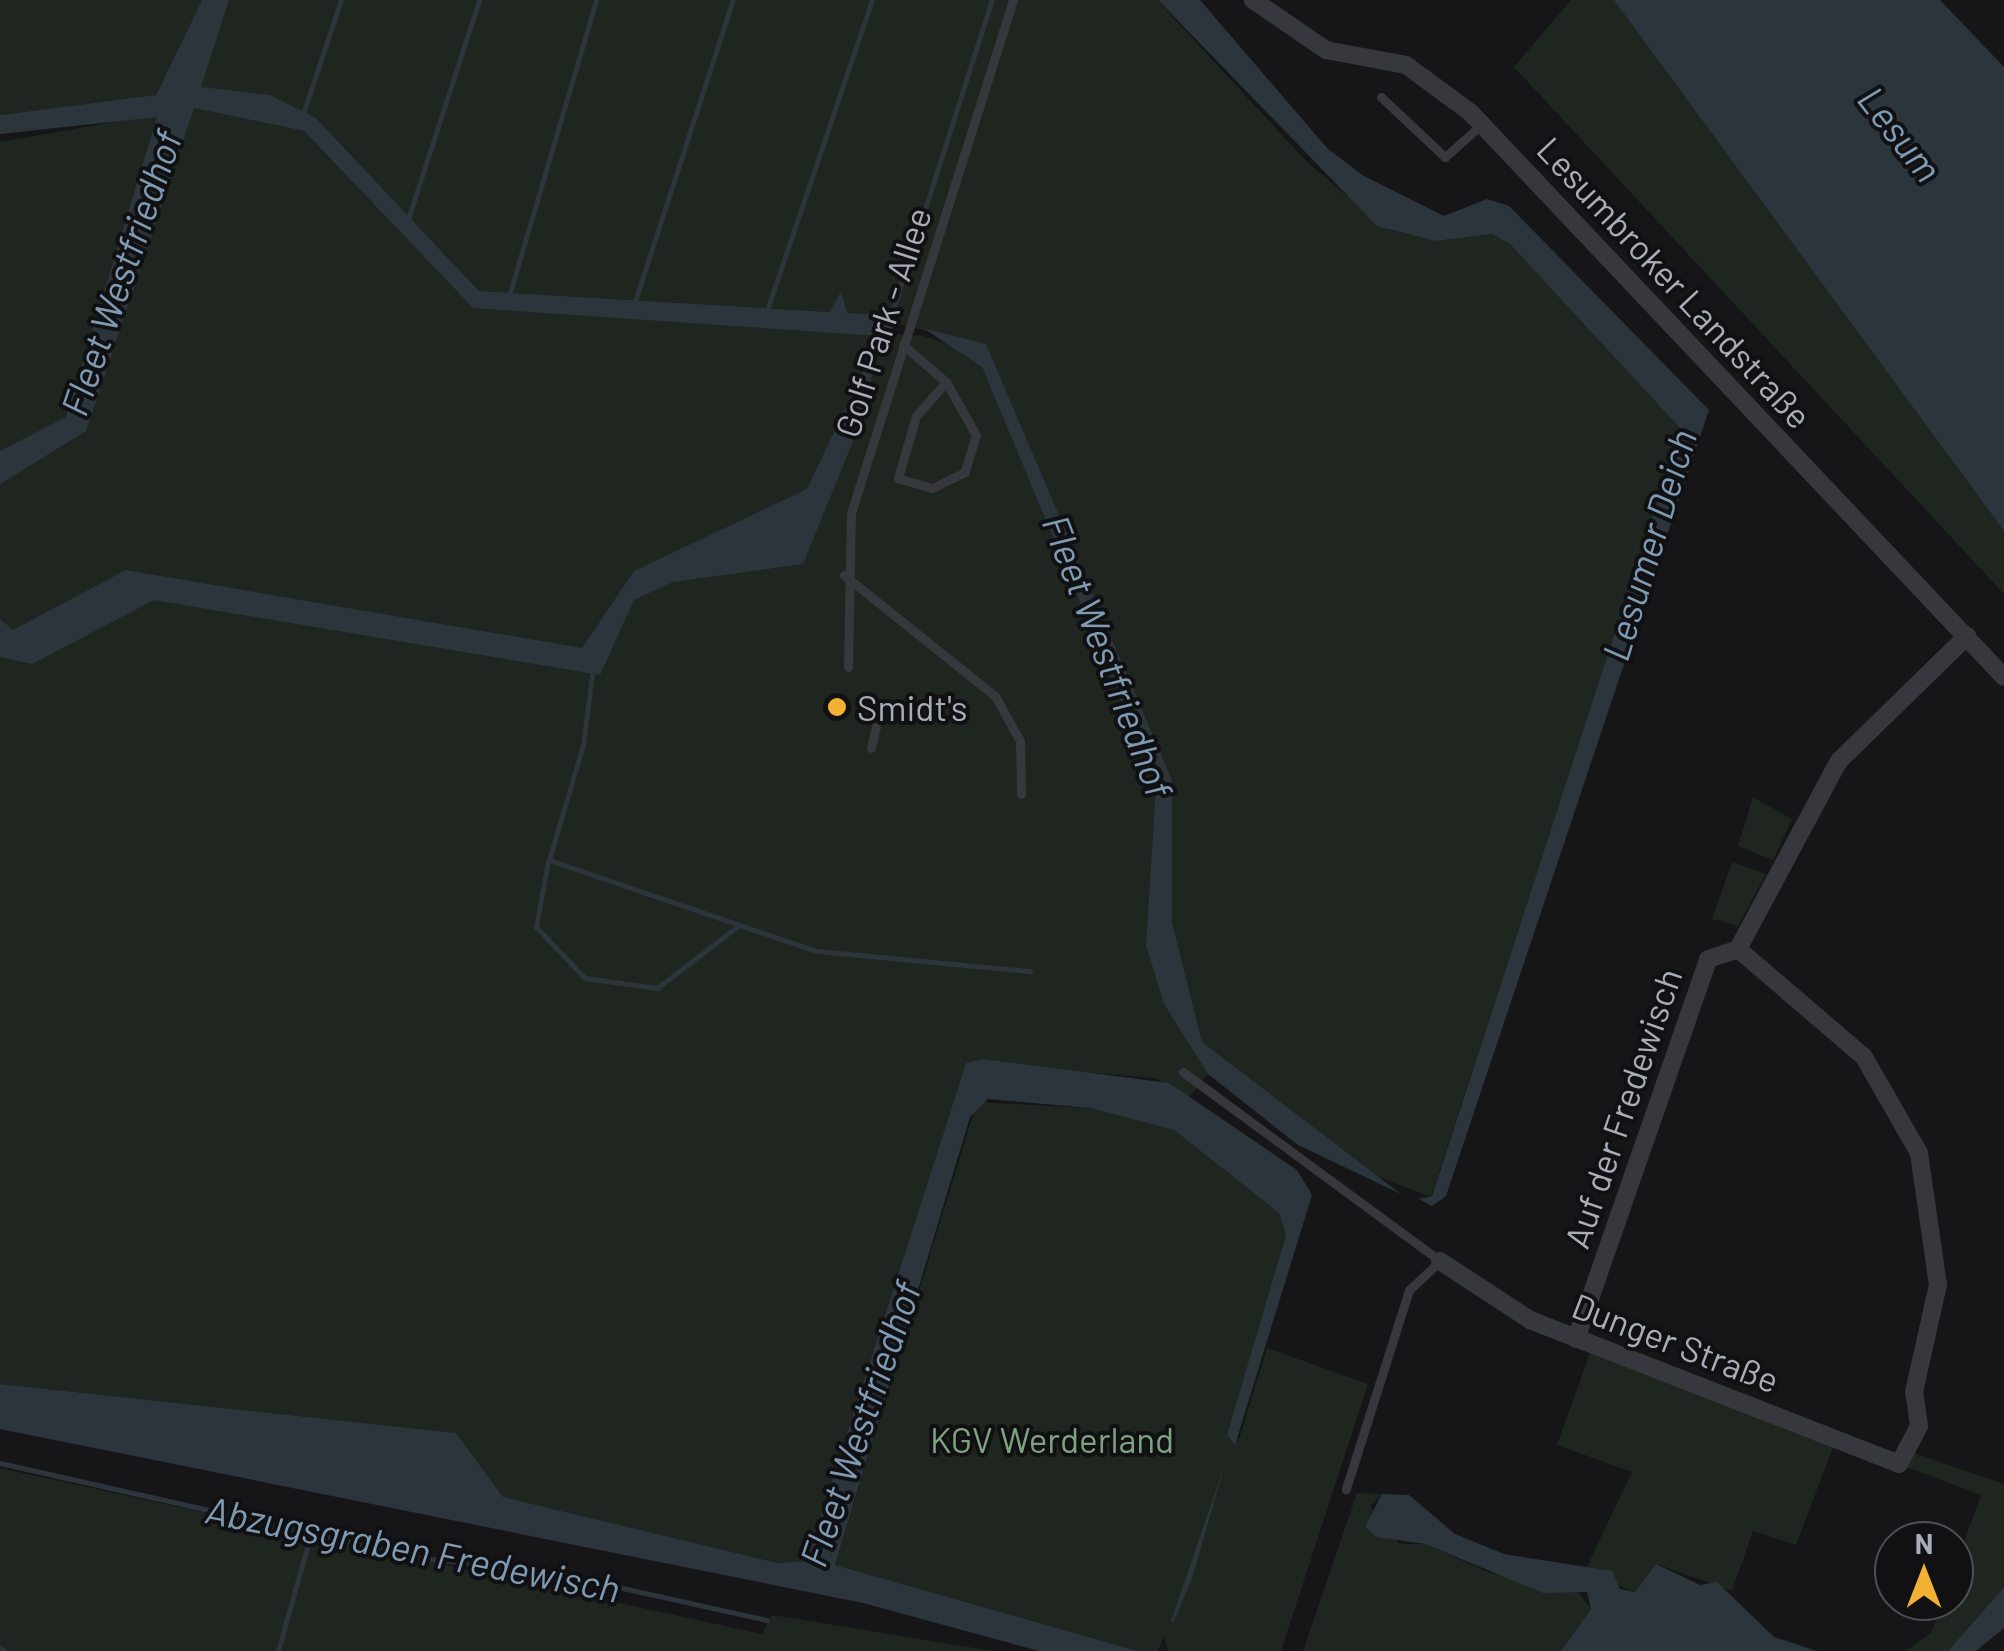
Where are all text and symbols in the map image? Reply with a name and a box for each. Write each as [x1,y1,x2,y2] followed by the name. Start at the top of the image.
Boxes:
[1849,77,1951,191] water label: Lesum
[51,124,191,422] water label: Fleet Westfriedhof
[1529,128,1821,436] street label: Lesumbroker Landstraße
[825,202,939,442] street label: Golf Park - Allee
[1592,424,1706,666] water label: Lesumer Deich
[1033,508,1183,804] water label: Fleet Westfriedhof
[857,686,968,728] place label: Smidt's
[826,696,848,718] marker: Smidt's
[1554,963,1690,1253] street label: Auf der Fredewisch
[790,1275,930,1573] water label: Fleet Westfriedhof
[1567,1283,1785,1401] street label: Dunger Straße
[930,1418,1174,1460] park label: KGV Werderland
[202,1486,624,1612] water label: Abzugsgraben Fredewisch
[1874,1521,1974,1621] north arrow
[1915,1526,1933,1560] text: N

